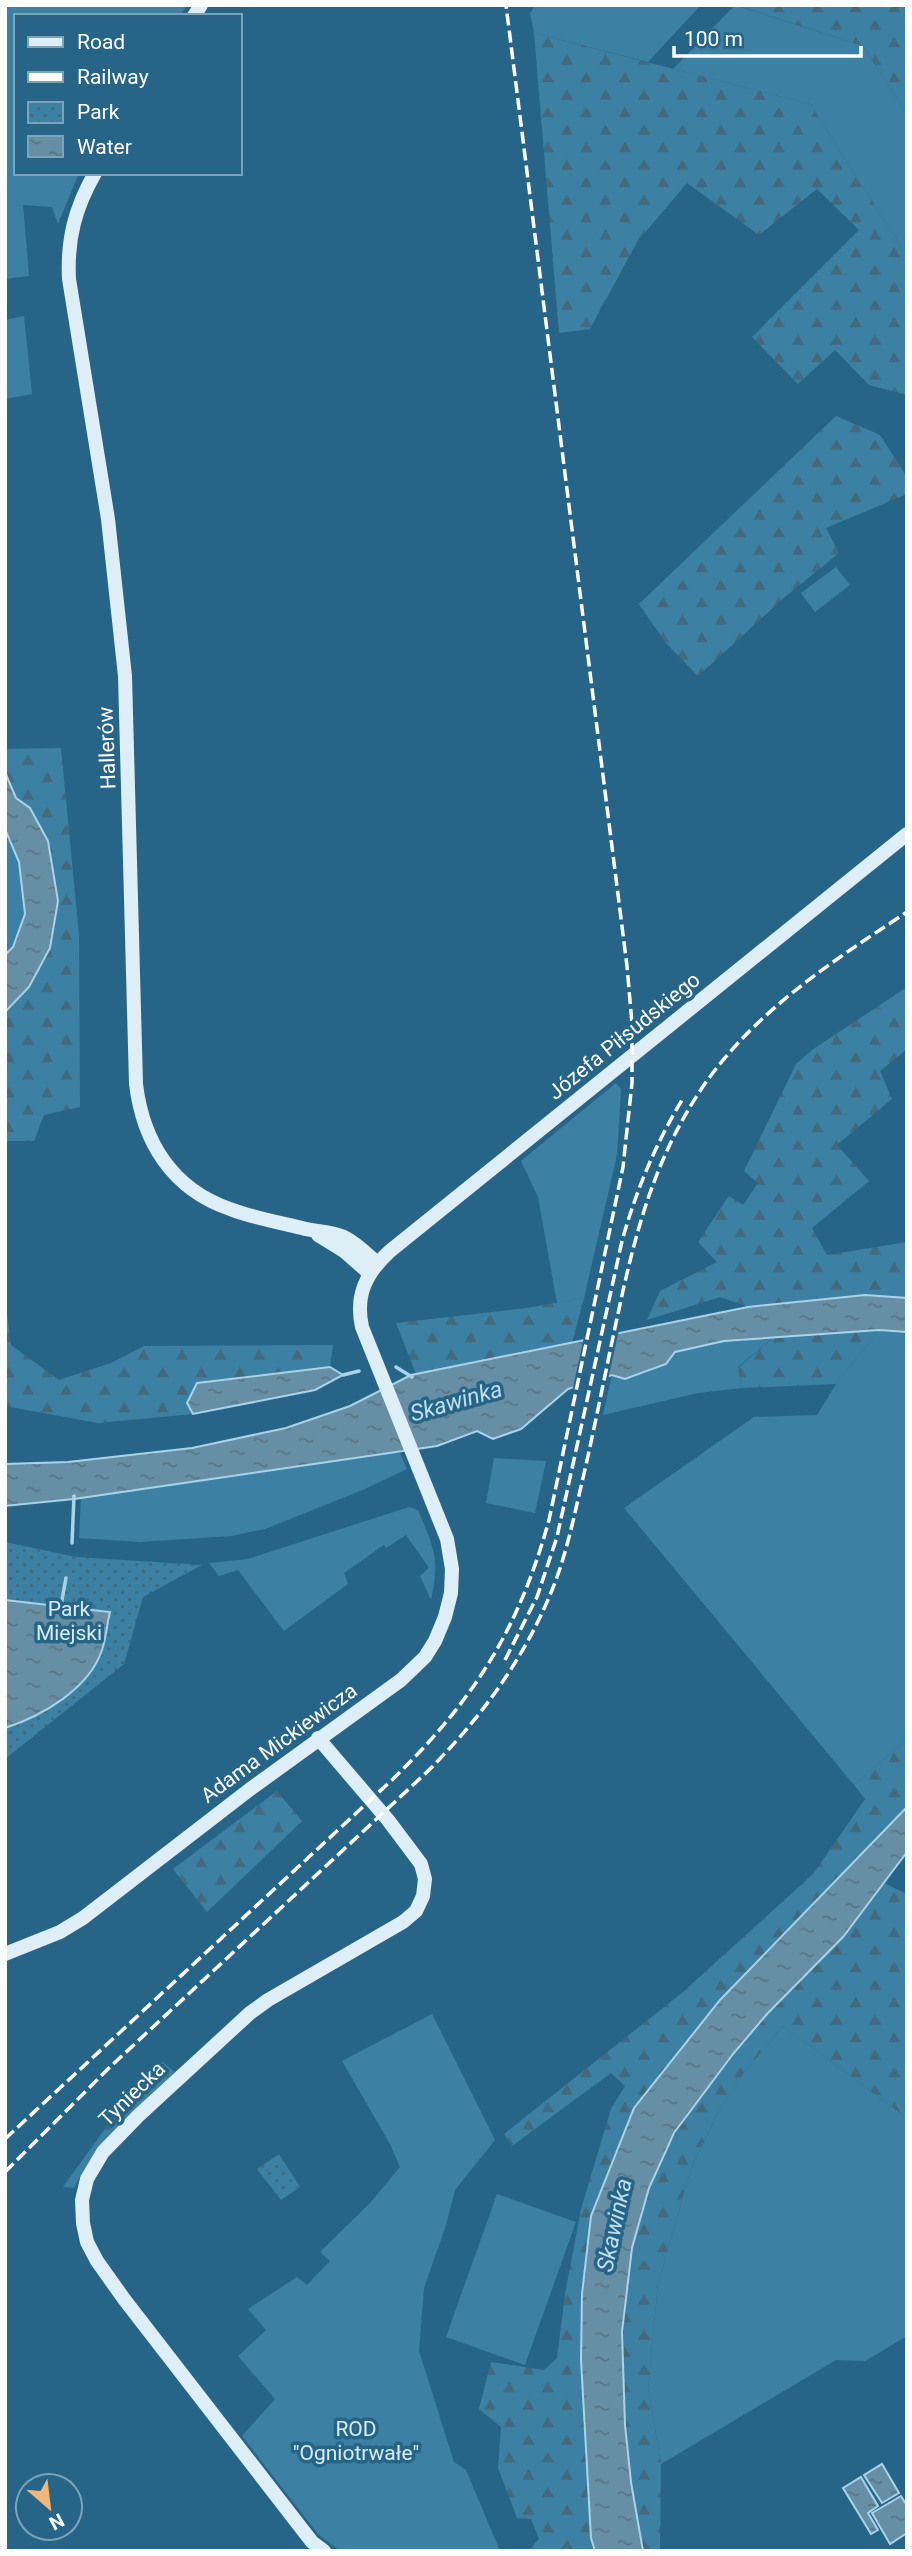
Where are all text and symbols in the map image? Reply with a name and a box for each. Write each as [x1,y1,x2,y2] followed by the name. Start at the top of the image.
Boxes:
[14,14,242,175] legend
[674,14,861,58] scale bar
[684,27,743,51] text: 100 m
[77,30,125,54] text: Road
[77,65,149,89] text: Railway
[77,100,120,124] text: Park
[77,135,132,159] text: Water
[94,706,120,790] street label: Hallerów
[543,967,705,1105] street label: Józefa Piłsudskiego
[407,1375,505,1428] water label: Skawinka
[36,1597,102,1645] park label: Park Miejski
[196,1678,362,1808] street label: Adama Mickiewicza
[94,2057,170,2131] street label: Tyniecka
[591,2176,638,2274] water label: Skawinka
[293,2417,419,2465] park label: ROD "Ogniotrwałe"
[14,2472,84,2542] north arrow
[45,2508,68,2535] text: N

